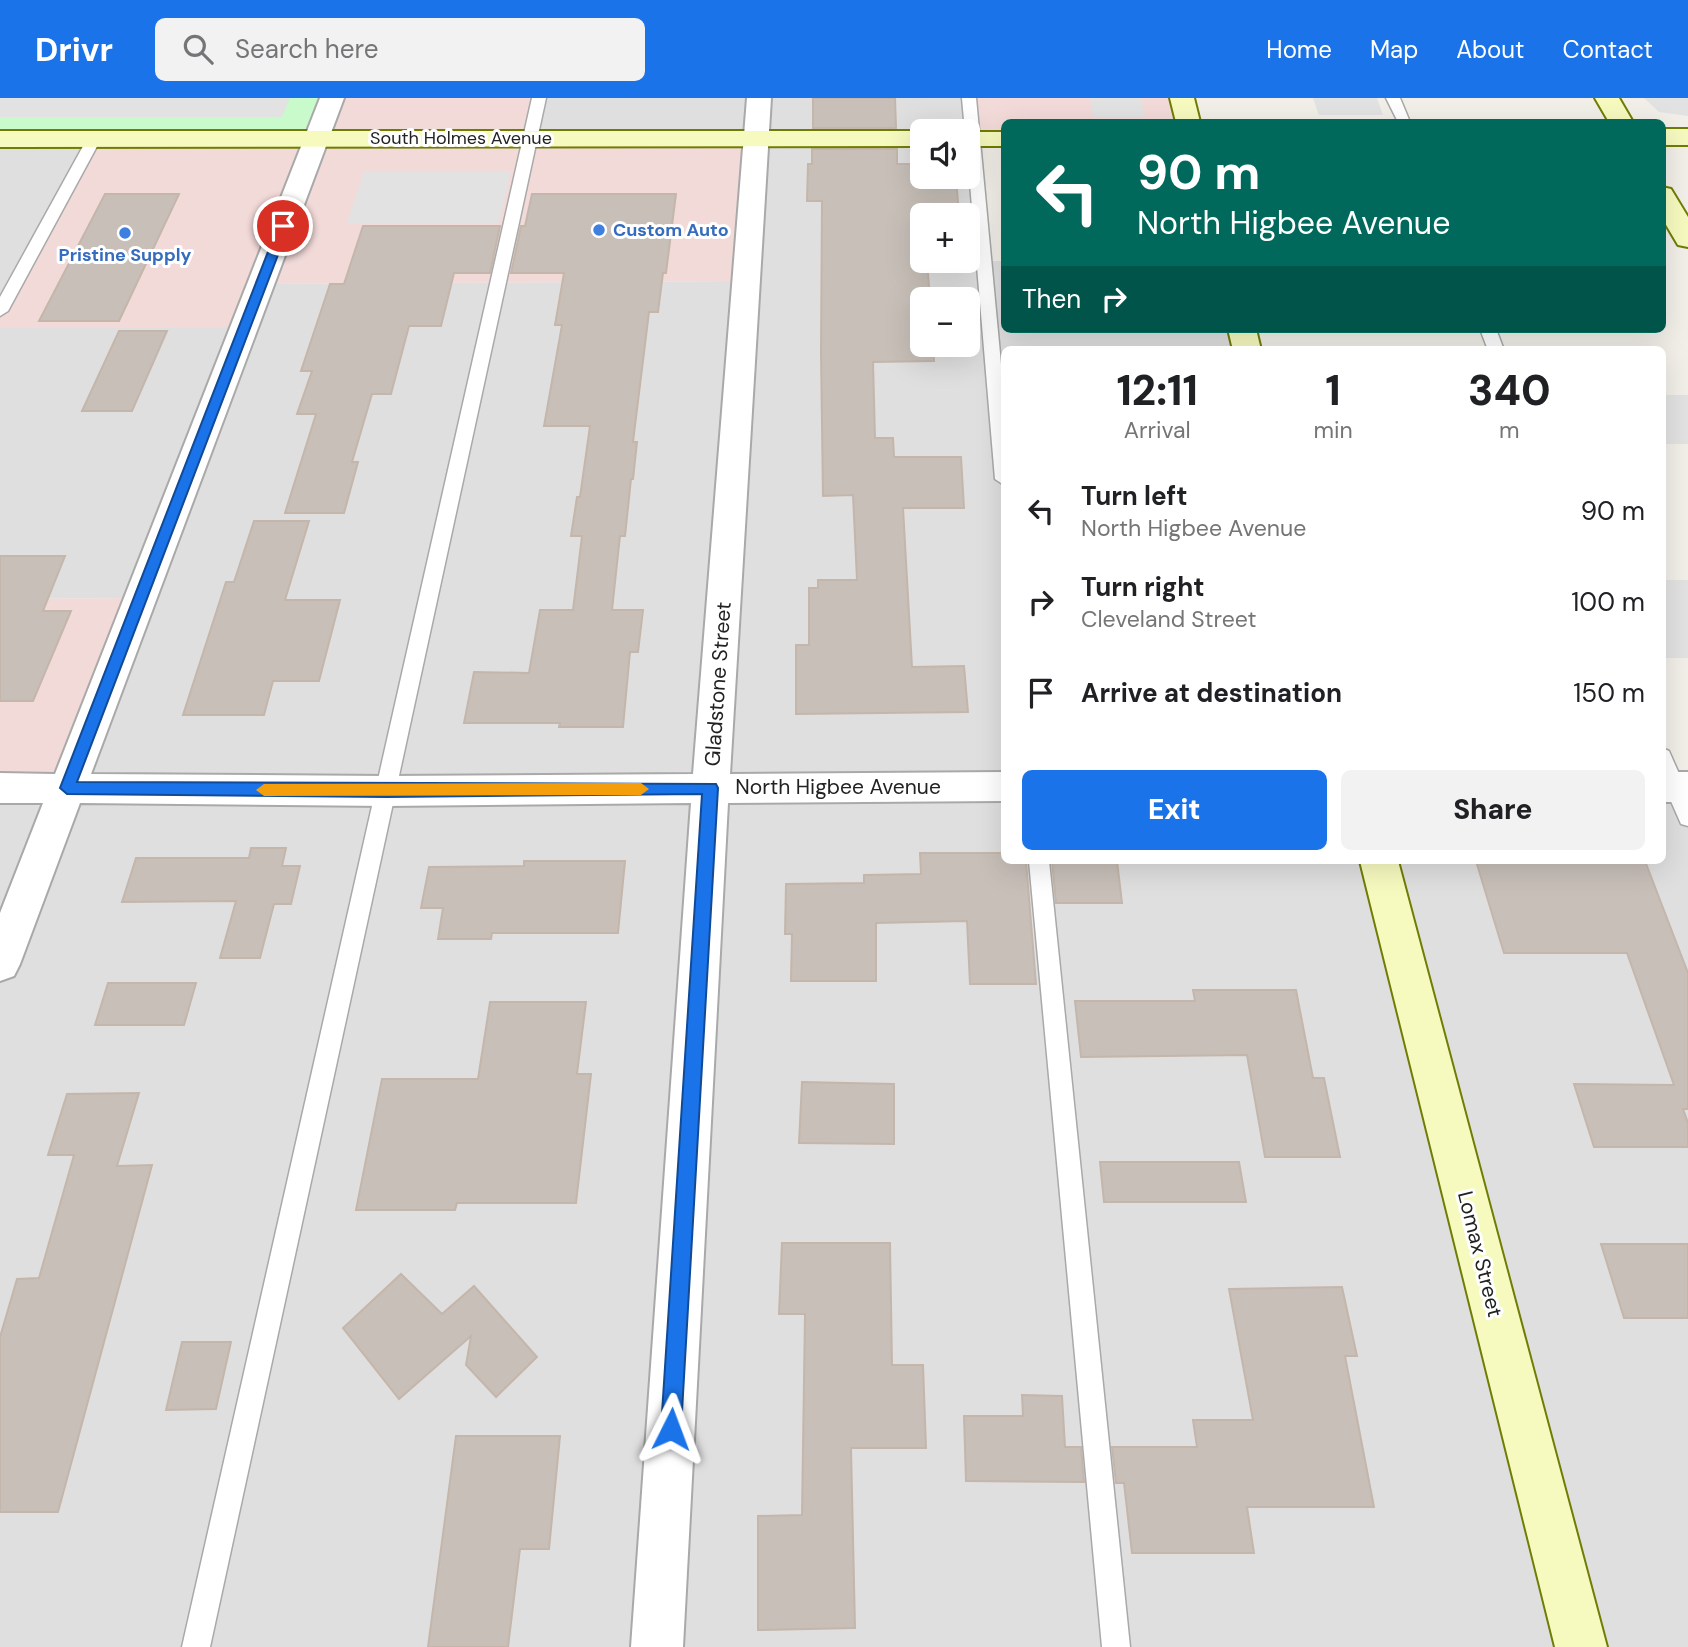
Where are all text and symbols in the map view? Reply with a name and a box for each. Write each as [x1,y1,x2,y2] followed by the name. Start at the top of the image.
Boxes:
[155,18,645,81] search box
[35,28,113,71] text: Drivr
[179,30,217,68] icon: search
[235,32,378,66] text: Search here
[1266,34,1332,65] text: Home
[1370,34,1418,65] text: Map
[1456,34,1525,65] text: About
[1563,34,1653,65] text: Contact
[910,119,980,357] map controls
[910,119,980,189] button: sound
[370,126,552,150] street label: South Holmes Avenue
[1137,140,1260,204] text: 90 m
[1022,147,1113,238] icon: left
[253,196,313,256] pin
[1137,202,1450,244] text: North Higbee Avenue
[910,203,980,273] button: +
[264,207,302,245] icon: arrive
[613,218,729,242] place label: Custom Auto
[591,222,607,238] marker: Custom Auto
[117,225,133,241] marker: Pristine Supply
[59,243,192,267] place label: Pristine Supply
[1095,280,1133,318] icon: right
[1022,282,1081,316] text: Then
[910,287,980,357] button: −
[1116,363,1198,418] text: 12:11
[1325,363,1341,418] text: 1
[1468,363,1551,418] text: 340
[1124,415,1191,445] text: Arrival
[1313,415,1353,445] text: min
[1499,415,1520,445] text: m
[1081,479,1188,513] text: Turn left
[1022,492,1060,530] icon: left
[1581,494,1645,528] text: 90 m
[1081,513,1306,543] text: North Higbee Avenue
[1081,570,1205,604] text: Turn right
[1022,583,1060,621] icon: right
[1571,585,1645,619] text: 100 m
[698,601,738,767] street label: Gladstone Street
[1081,604,1256,634] text: Cleveland Street
[1022,674,1060,712] icon: arrive
[1081,676,1342,710] text: Arrive at destination
[1573,676,1645,710] text: 150 m
[1022,770,1327,850] button: Exit
[1341,770,1645,850] button: Share
[735,773,941,801] street label: North Higbee Avenue
[1451,1188,1509,1320] street label: Lomax Street
[634,1392,708,1466] position arrow

